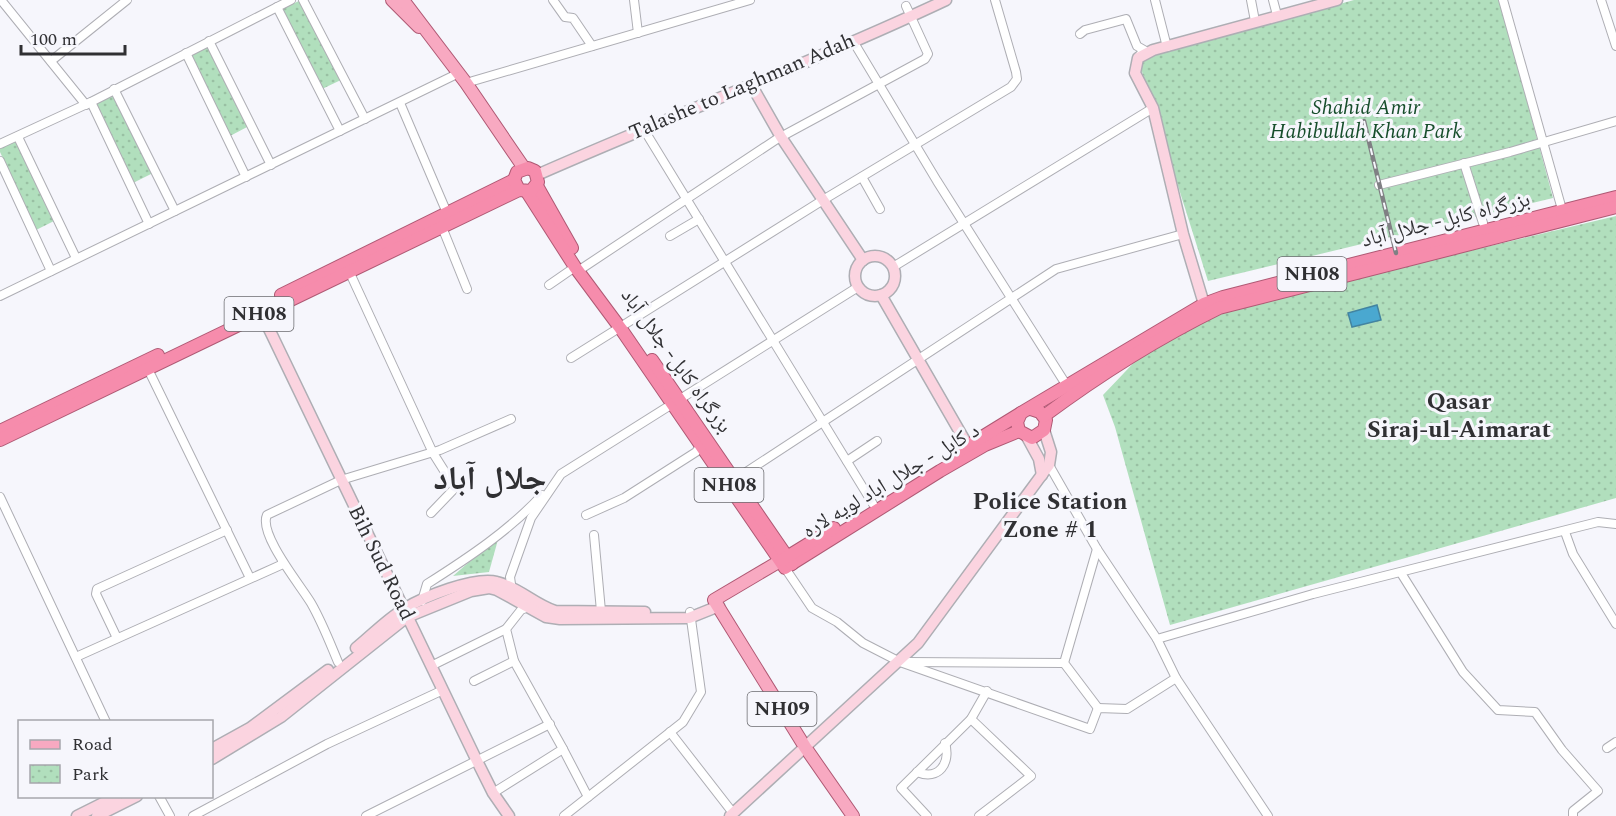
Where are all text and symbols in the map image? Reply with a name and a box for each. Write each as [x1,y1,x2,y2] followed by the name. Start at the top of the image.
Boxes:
[21,18,124,56] scale bar
[624,25,860,149] street label: Talashe to Laghman Adah
[30,26,77,53] text: 100 m
[1270,92,1462,148] park label: Shahid Amir Habibullah Khan Park
[1358,184,1534,256] street label: بزرگراه کابل- جلال آباد
[1278,257,1346,291] road number: NH08
[612,282,740,440] street label: بزرگراه کابل- جلال آباد
[224,297,294,331] road number: NH08
[1367,384,1551,448] district label: Qasar Siraj-ul-Aimarat
[796,415,986,547] street label: د کابل - جلال اباد لویه لاره
[434,454,547,504] district label: جلال آباد
[694,468,764,502] road number: NH08
[972,484,1128,548] district label: Police Station Zone # 1
[339,500,423,626] street label: Bih Sud Road
[748,692,816,726] road number: NH09
[18,720,213,798] legend
[72,731,113,758] text: Road
[72,761,109,788] text: Park

